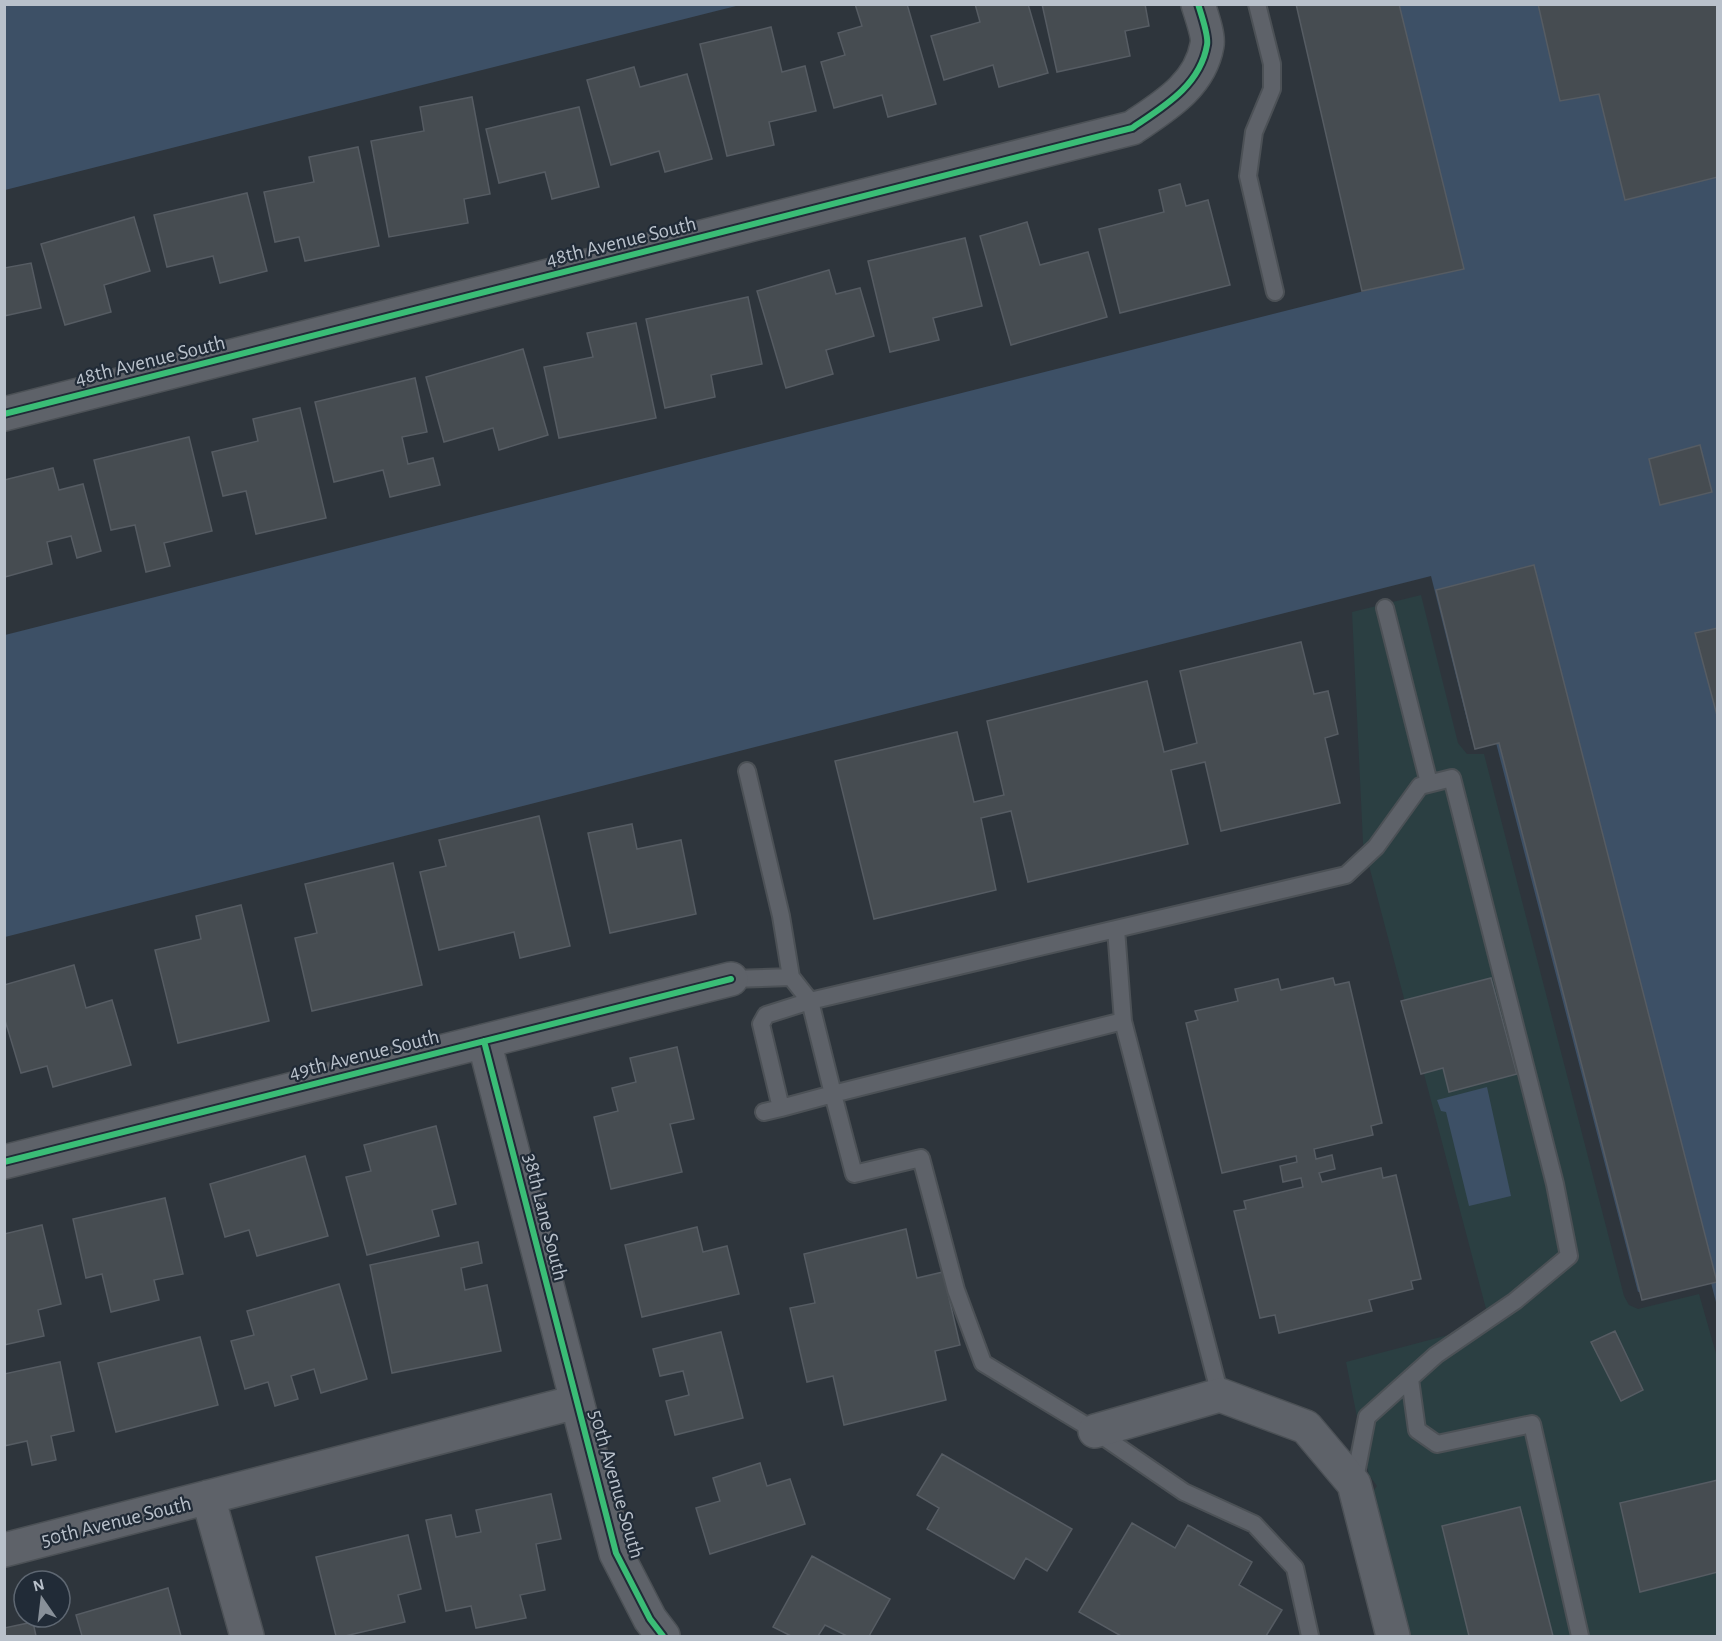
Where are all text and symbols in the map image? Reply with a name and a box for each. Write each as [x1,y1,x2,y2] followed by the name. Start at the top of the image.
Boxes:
[544,213,698,270] street label: 48th Avenue South
[73,332,227,389] street label: 48th Avenue South
[287,1026,441,1083] street label: 49th Avenue South
[520,1151,571,1283] street label: 38th Lane South
[585,1407,648,1561] street label: 50th Avenue South
[39,1493,193,1550] street label: 50th Avenue South
[12,1569,72,1629] north arrow
[31,1576,46,1595] text: N

